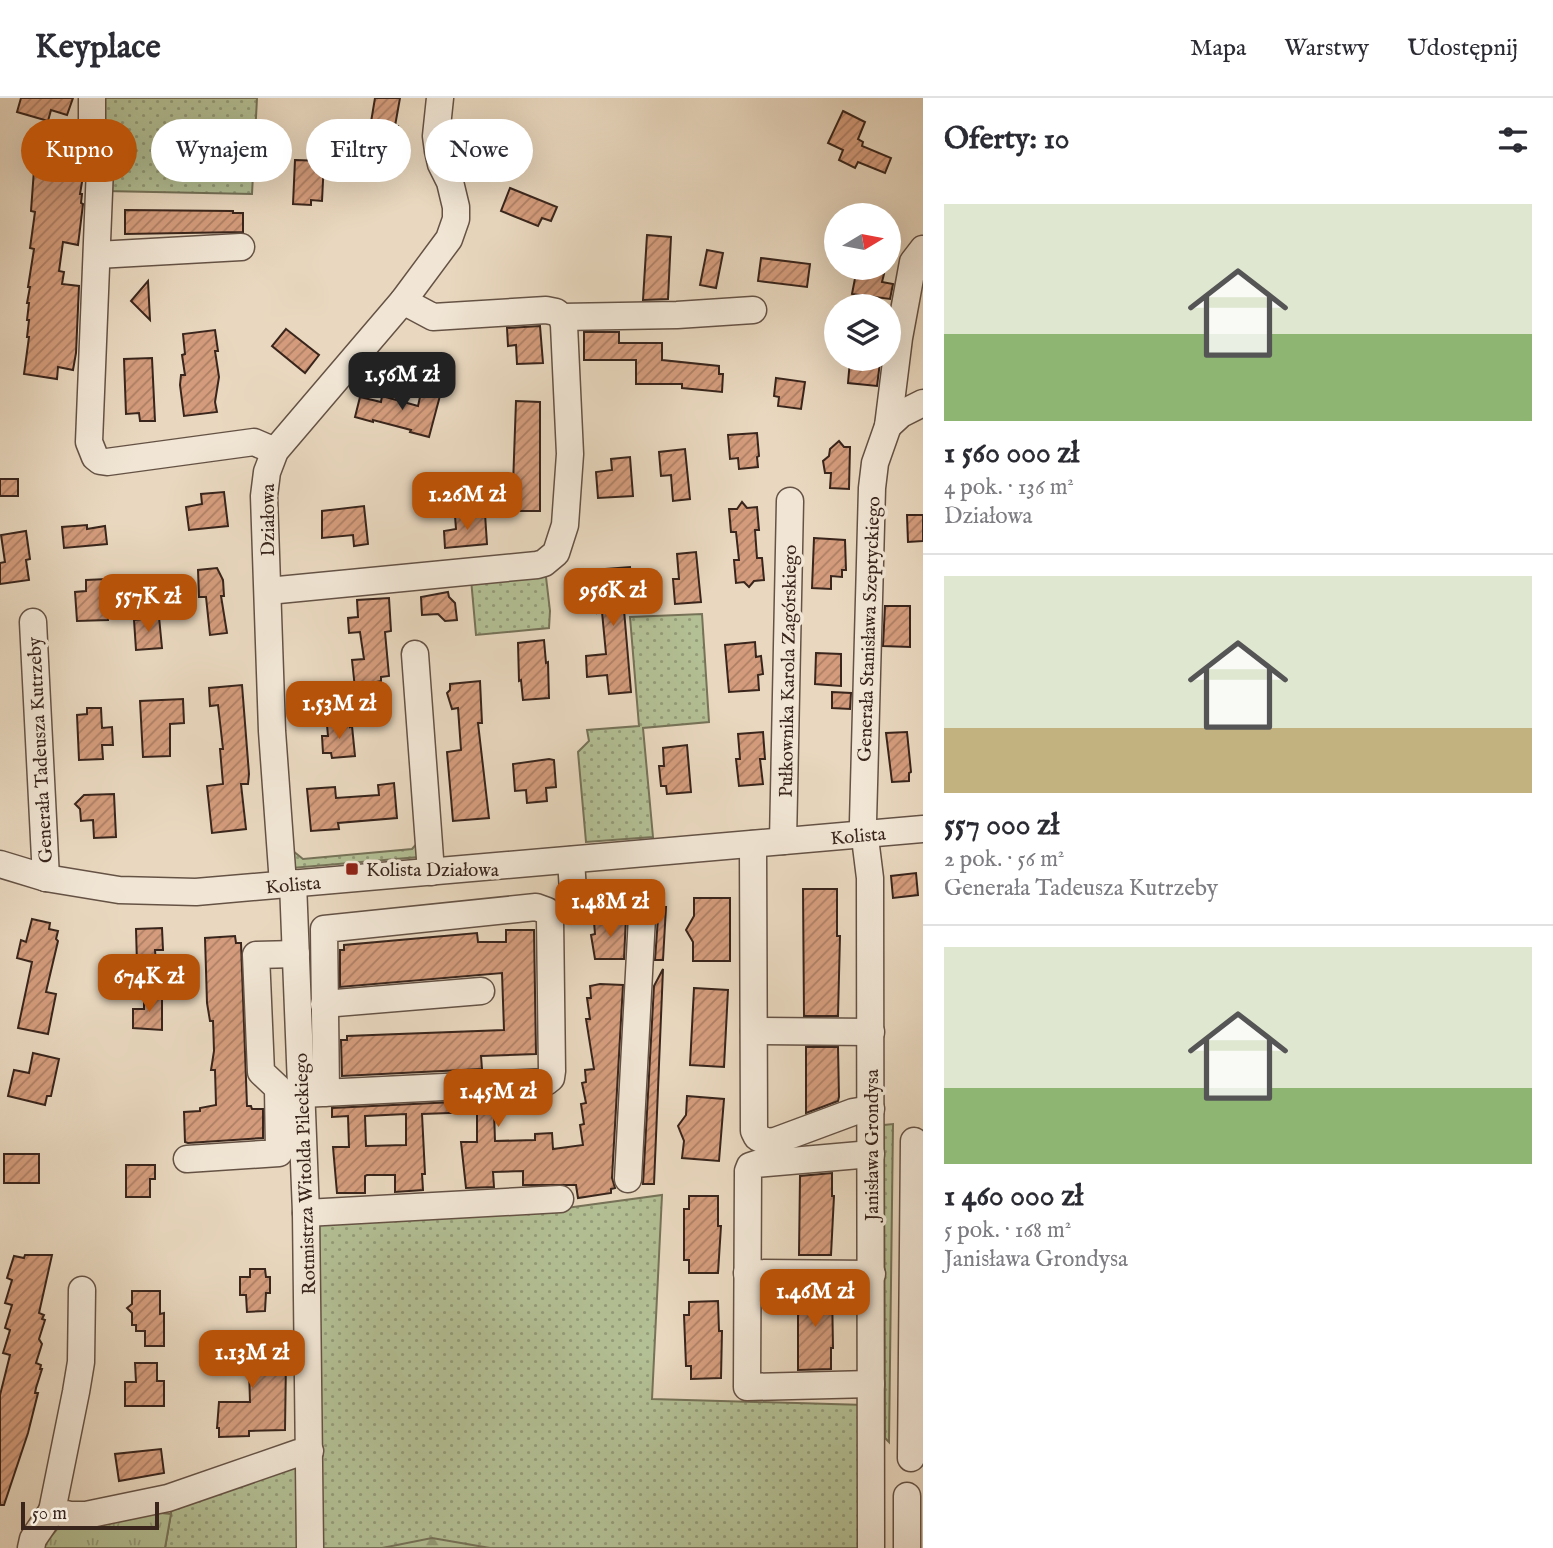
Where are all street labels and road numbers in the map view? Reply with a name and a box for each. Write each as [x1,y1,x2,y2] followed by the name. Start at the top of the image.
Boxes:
[257,483,281,557] street label: Działowa
[853,496,887,762] street label: Generała Stanisława Szeptyckiego
[775,544,803,798] street label: Pułkownika Karola Zagórskiego
[23,636,59,864] street label: Generała Tadeusza Kutrzeby
[829,823,888,851] street label: Kolista
[264,872,323,900] street label: Kolista
[290,1053,322,1295] street label: Rotmistrza Witolda Pileckiego
[861,1068,885,1223] street label: Janisława Grondysa

